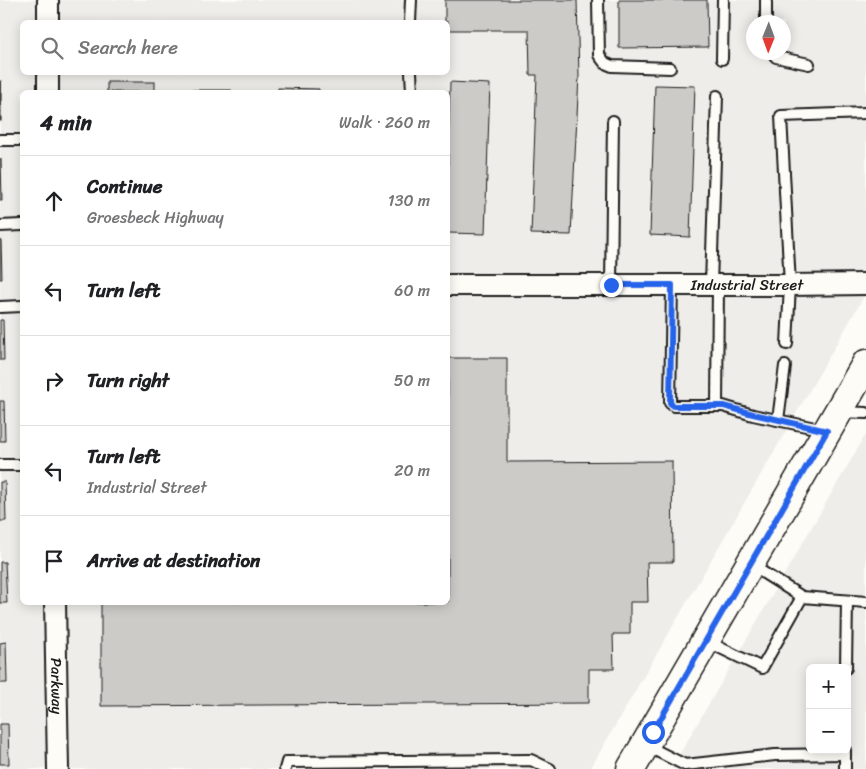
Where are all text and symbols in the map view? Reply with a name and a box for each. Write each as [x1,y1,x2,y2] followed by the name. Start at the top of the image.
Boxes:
[746,15,791,60] north arrow
[20,20,450,75] search box
[78,31,178,64] text: Search here
[38,34,66,62] icon: search
[40,104,92,142] text: 4 min
[339,108,430,137] text: Walk · 260 m
[87,170,163,203] text: Continue
[388,186,430,215] text: 130 m
[40,187,68,215] icon: ahead
[87,203,224,232] text: Groesbeck Highway
[690,272,804,298] street label: Industrial Street
[87,274,160,307] text: Turn left
[600,274,623,297] route end
[394,276,430,305] text: 60 m
[40,277,68,305] icon: left
[87,364,169,397] text: Turn right
[394,366,430,395] text: 50 m
[40,367,68,395] icon: right
[87,440,160,473] text: Turn left
[394,456,430,485] text: 20 m
[40,457,68,485] icon: left
[87,473,207,502] text: Industrial Street
[87,544,260,577] text: Arrive at destination
[40,547,68,575] icon: arrive
[43,658,70,715] street label: Parkway
[806,664,851,754] map controls
[806,664,851,709] button: +
[806,709,851,754] button: −
[642,721,665,744] route start

